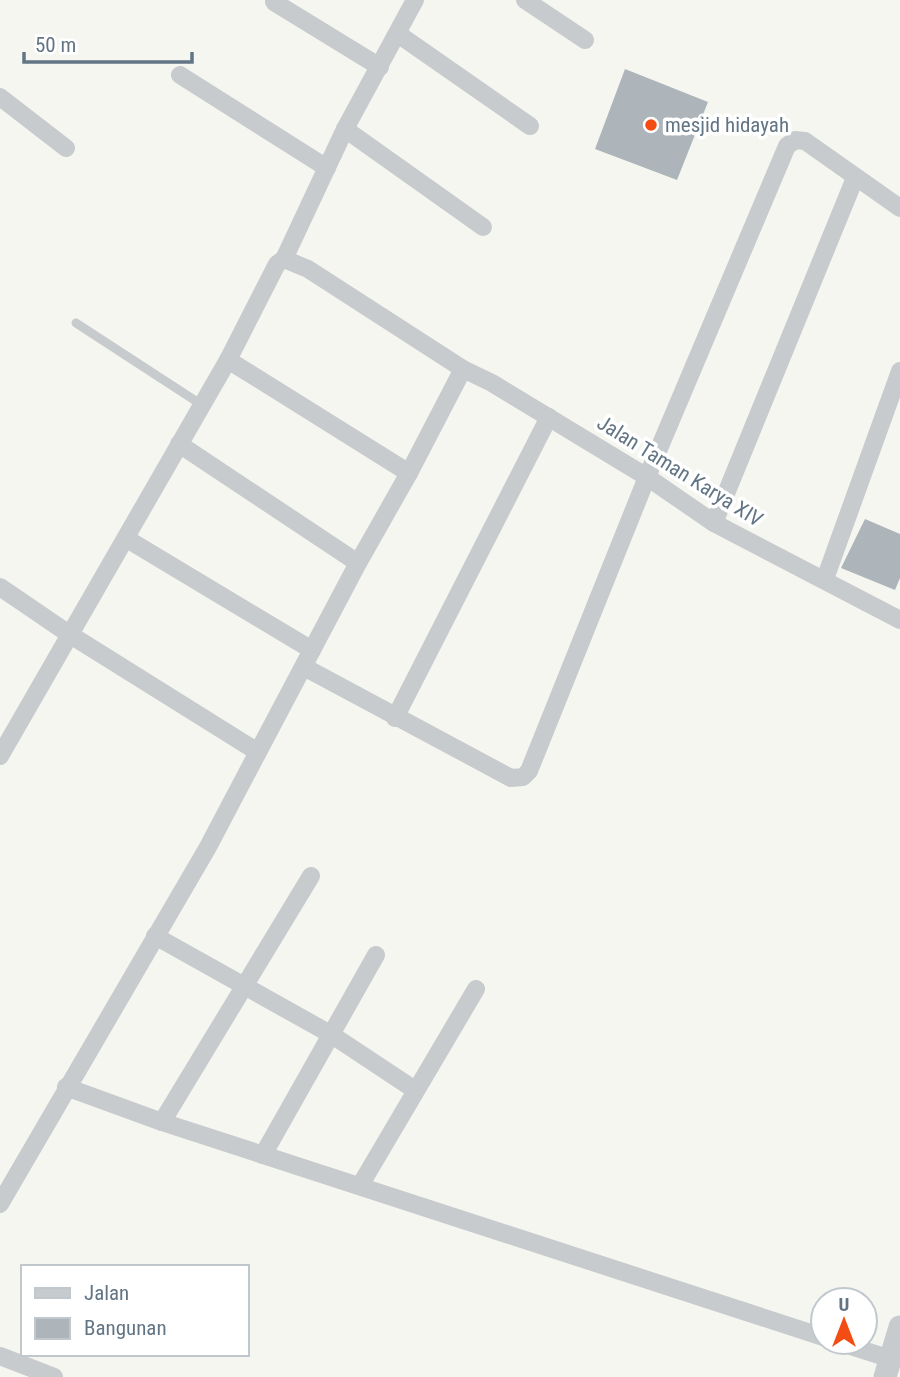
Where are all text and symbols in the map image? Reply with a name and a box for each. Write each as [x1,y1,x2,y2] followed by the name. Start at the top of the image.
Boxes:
[24,21,192,65] scale bar
[35,33,76,57] text: 50 m
[665,113,789,137] place label: mesjid hidayah
[643,117,659,133] marker: mesjid hidayah
[593,410,767,532] street label: Jalan Taman Karya XIV
[21,1265,248,1356] legend
[84,1281,129,1305] text: Jalan
[809,1286,879,1356] north arrow
[839,1293,849,1316] text: U
[84,1316,167,1340] text: Bangunan

